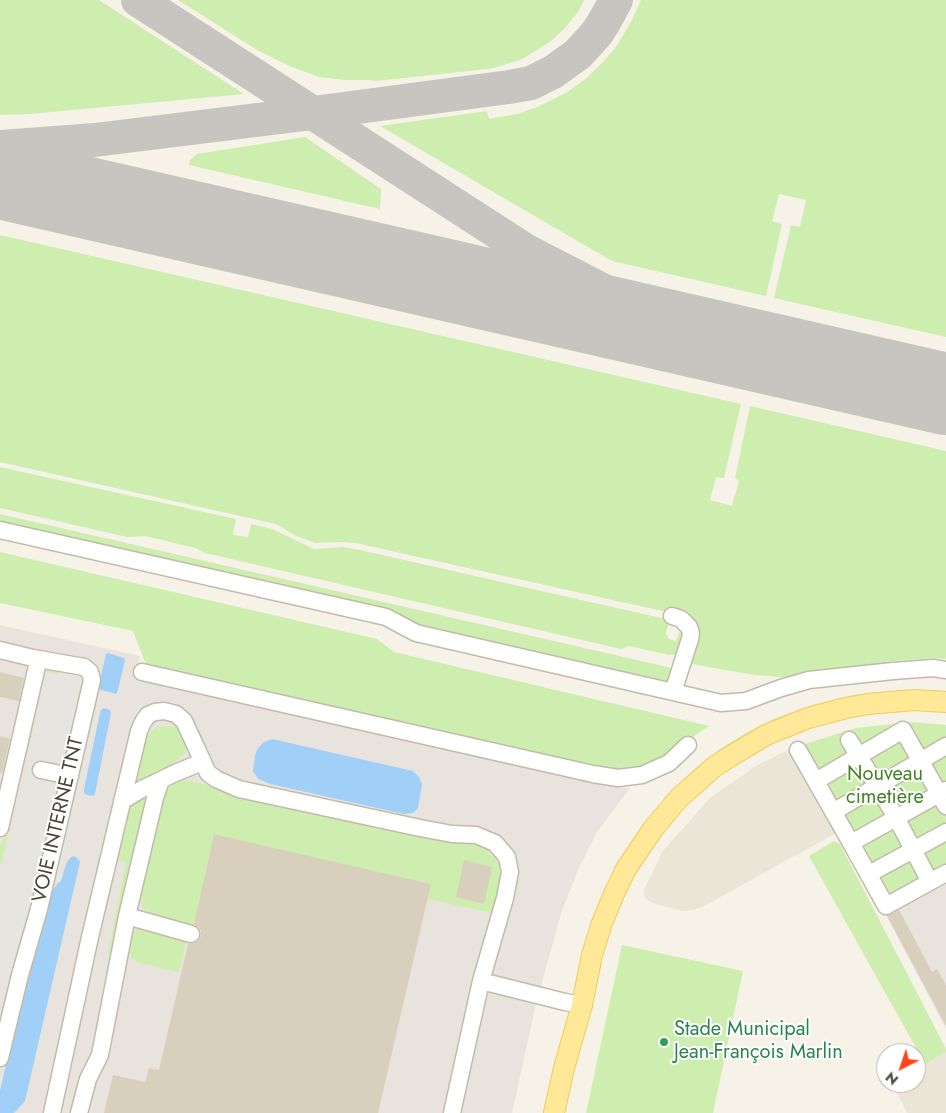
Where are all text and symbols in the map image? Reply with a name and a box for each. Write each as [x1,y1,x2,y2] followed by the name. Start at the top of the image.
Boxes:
[28,735,90,905] street label: VOIE INTERNE TNT
[846,763,924,810] park label: Nouveau cimetière
[674,1018,843,1065] place label: Stade Municipal Jean-François Marlin
[658,1036,670,1048] marker: Stade Municipal Jean-François Marlin
[876,1043,926,1093] north arrow
[881,1067,903,1090] text: N

